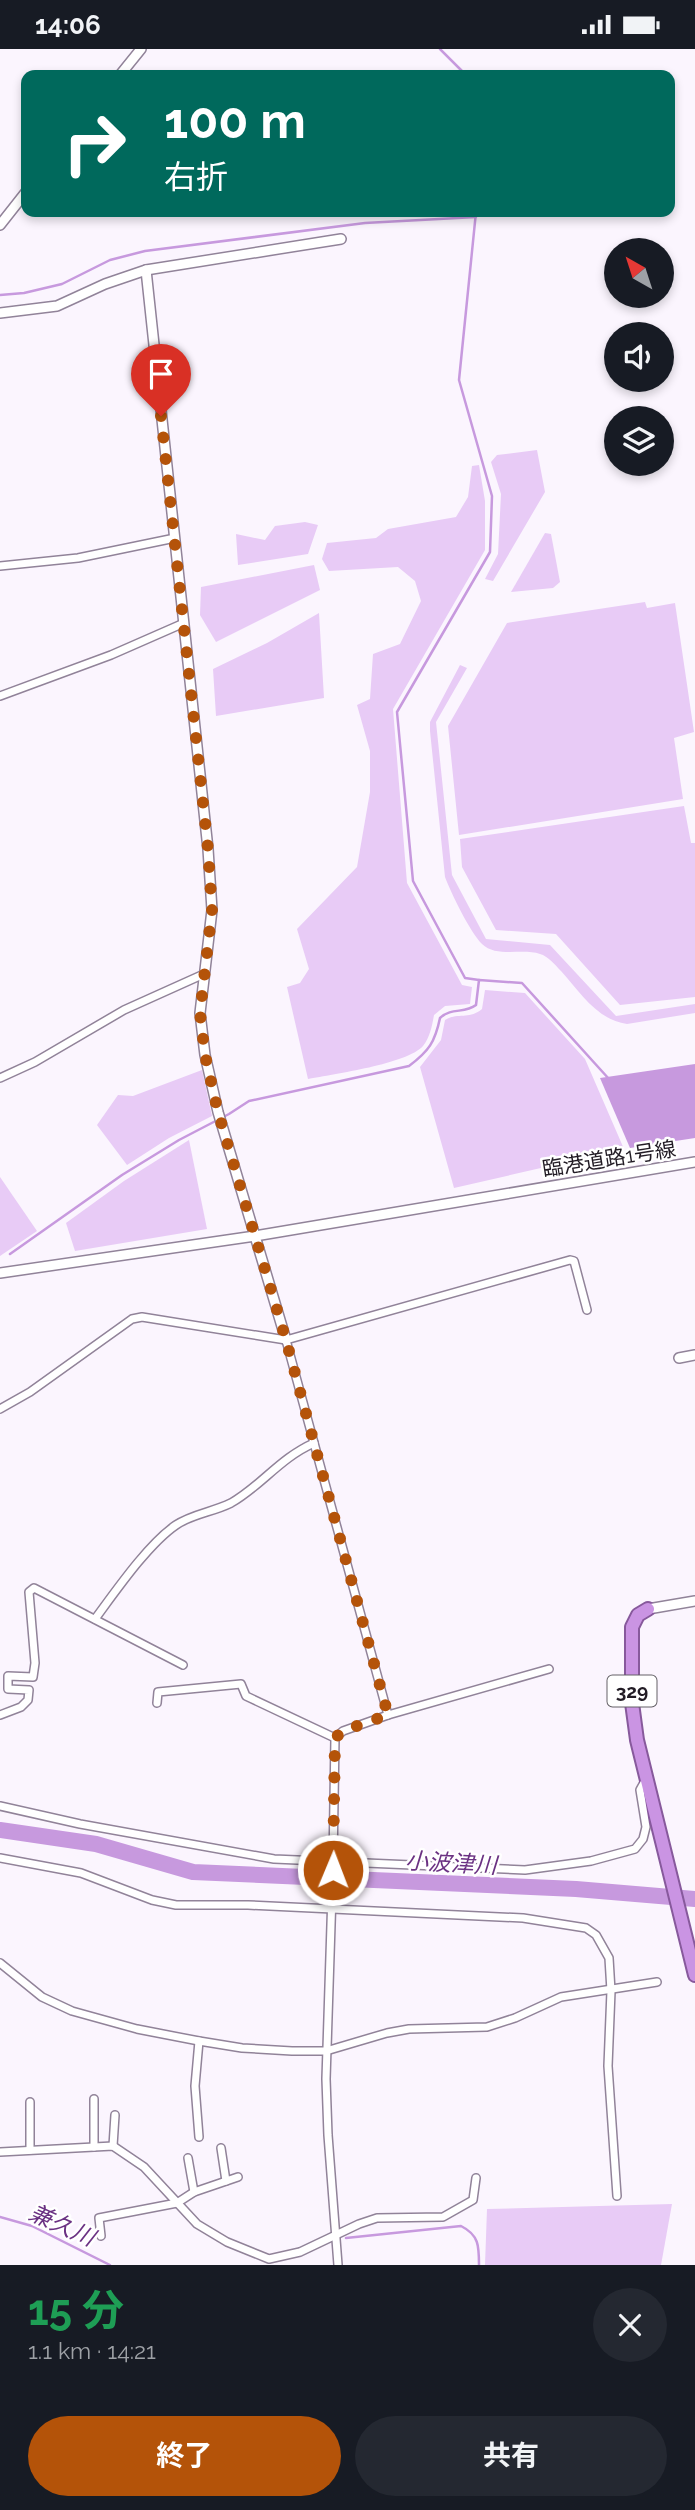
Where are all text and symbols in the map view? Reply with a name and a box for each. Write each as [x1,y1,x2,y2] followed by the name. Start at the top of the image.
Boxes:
[35,10,101,40] text: 14:06
[164,92,306,149] text: 100 m
[49,98,140,189] icon: right
[164,158,228,195] text: 右折
[604,238,674,308] north arrow
[604,238,674,476] map controls
[604,322,674,392] button: sound
[131,344,191,416] pin
[142,355,180,393] icon: arrive
[604,406,674,476] button: layers
[540,1136,678,1181] street label: 臨港道路1号線
[608,1675,656,1707] road number: 329
[296,1833,370,1907] position arrow
[404,1847,501,1879] water label: 小波津川
[25,2198,102,2252] water label: 兼久川
[28,2286,124,2335] text: 15 分
[593,2288,667,2362] button: close
[28,2337,156,2364] text: 1.1 km · 14:21
[28,2416,341,2496] button: 終了
[355,2416,667,2496] button: 共有

